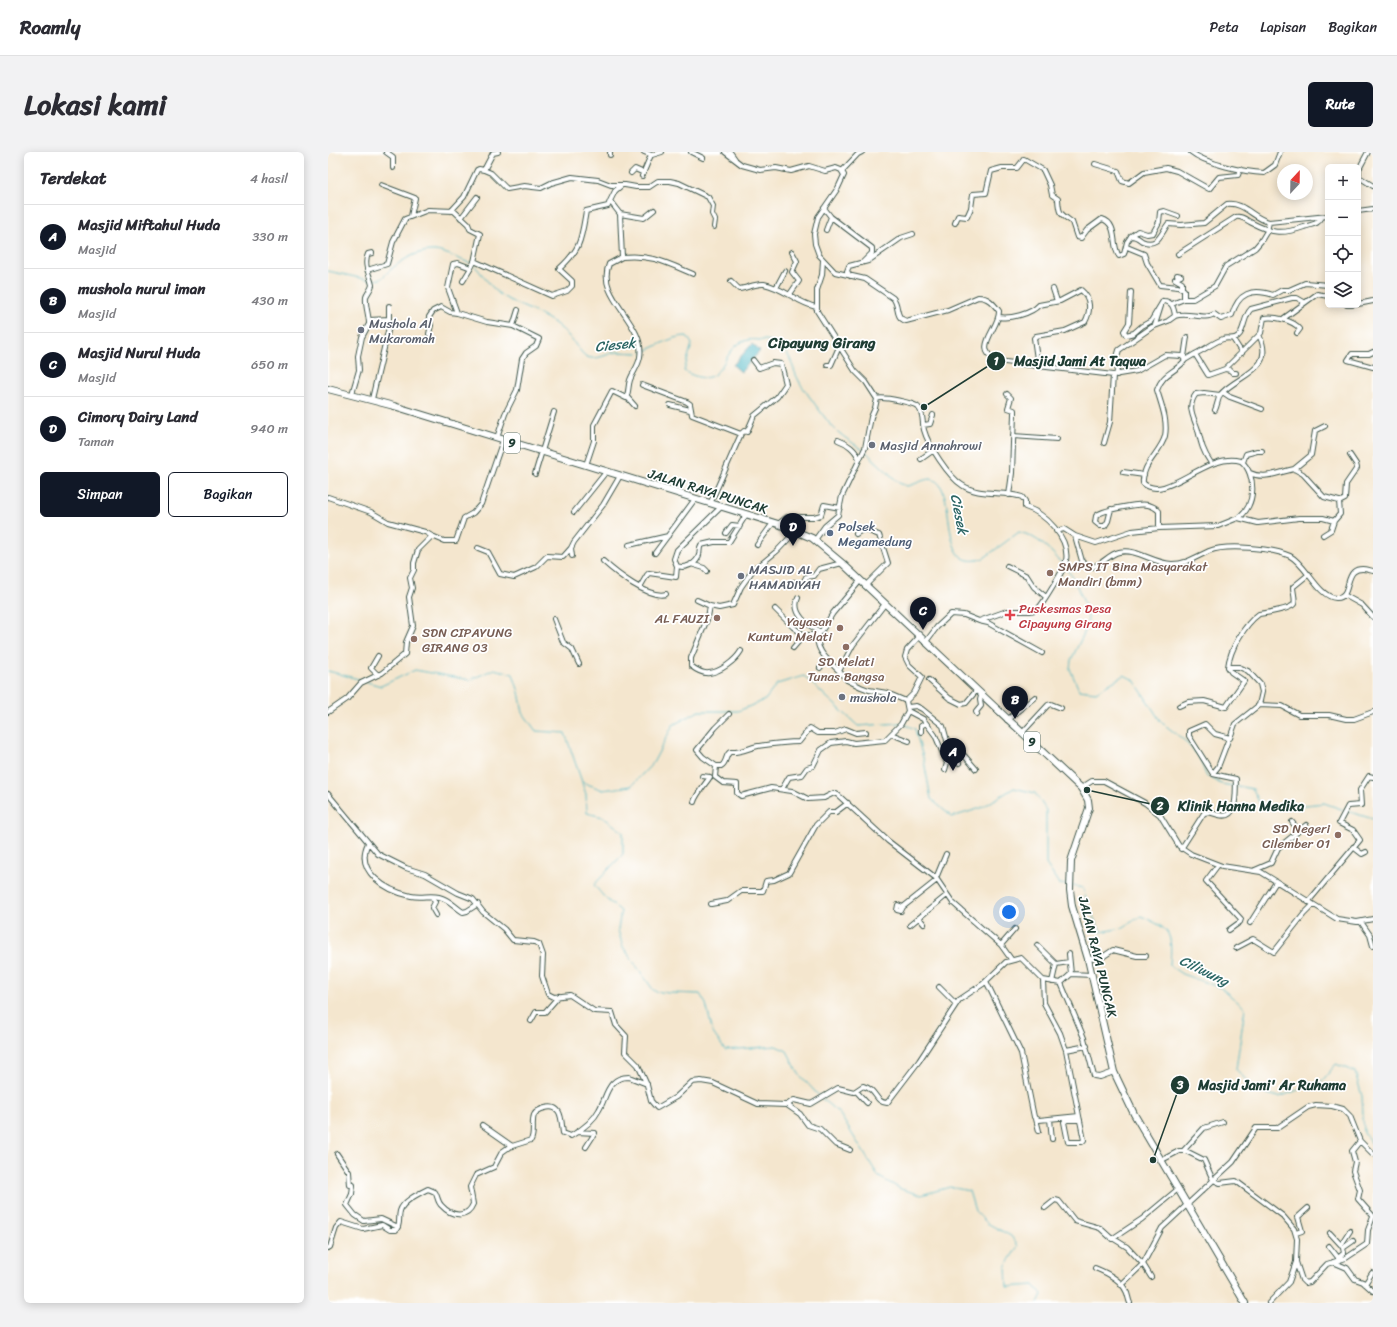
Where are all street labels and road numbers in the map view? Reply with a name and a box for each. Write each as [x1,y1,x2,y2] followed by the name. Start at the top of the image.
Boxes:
[504,433,520,453] road number: 9
[644,462,771,520] street label: JALAN RAYA PUNCAK
[1024,732,1040,752] road number: 9
[1072,893,1124,1020] street label: JALAN RAYA PUNCAK

